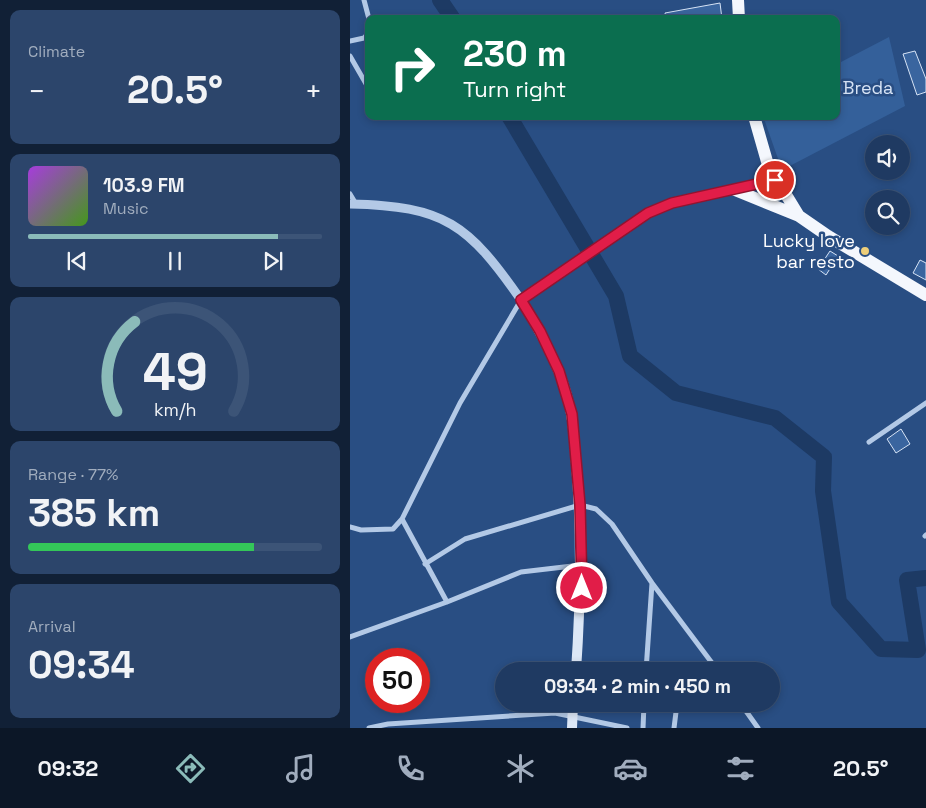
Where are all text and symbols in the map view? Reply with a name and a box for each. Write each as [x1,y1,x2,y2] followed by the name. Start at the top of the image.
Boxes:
[463,32,567,76] text: 230 m
[380,35,445,100] icon: right
[28,41,85,62] text: Climate
[127,66,223,114] text: 20.5°
[28,73,45,109] text: −
[305,73,322,109] text: +
[463,75,566,103] text: Turn right
[843,76,893,99] park label: Breda
[865,135,910,235] map controls
[865,135,910,180] button: sound
[754,159,796,201] pin
[761,166,789,194] icon: arrive
[103,173,185,198] text: 103.9 FM
[865,190,910,235] button: search
[103,198,149,219] text: Music
[763,229,855,273] place label: Lucky love bar resto
[859,245,871,257] marker: Lucky love bar resto
[63,247,91,275] icon: previous
[161,247,189,275] icon: pause
[259,247,287,275] icon: next
[142,339,208,405] text: 49
[154,398,196,421] text: km/h
[28,464,118,485] text: Range · 77%
[28,489,160,537] text: 385 km
[555,561,607,613] position arrow
[28,616,76,637] text: Arrival
[28,641,135,689] text: 09:34
[365,648,430,713] speed limit sign: 50
[544,674,731,699] text: 09:34 · 2 min · 450 m
[173,751,208,786] icon: directions
[283,751,318,786] icon: music
[393,751,428,786] icon: phone
[503,751,538,786] icon: climate
[613,751,648,786] icon: car
[723,751,758,786] icon: filters
[37,754,98,782] text: 09:32
[833,754,888,782] text: 20.5°

